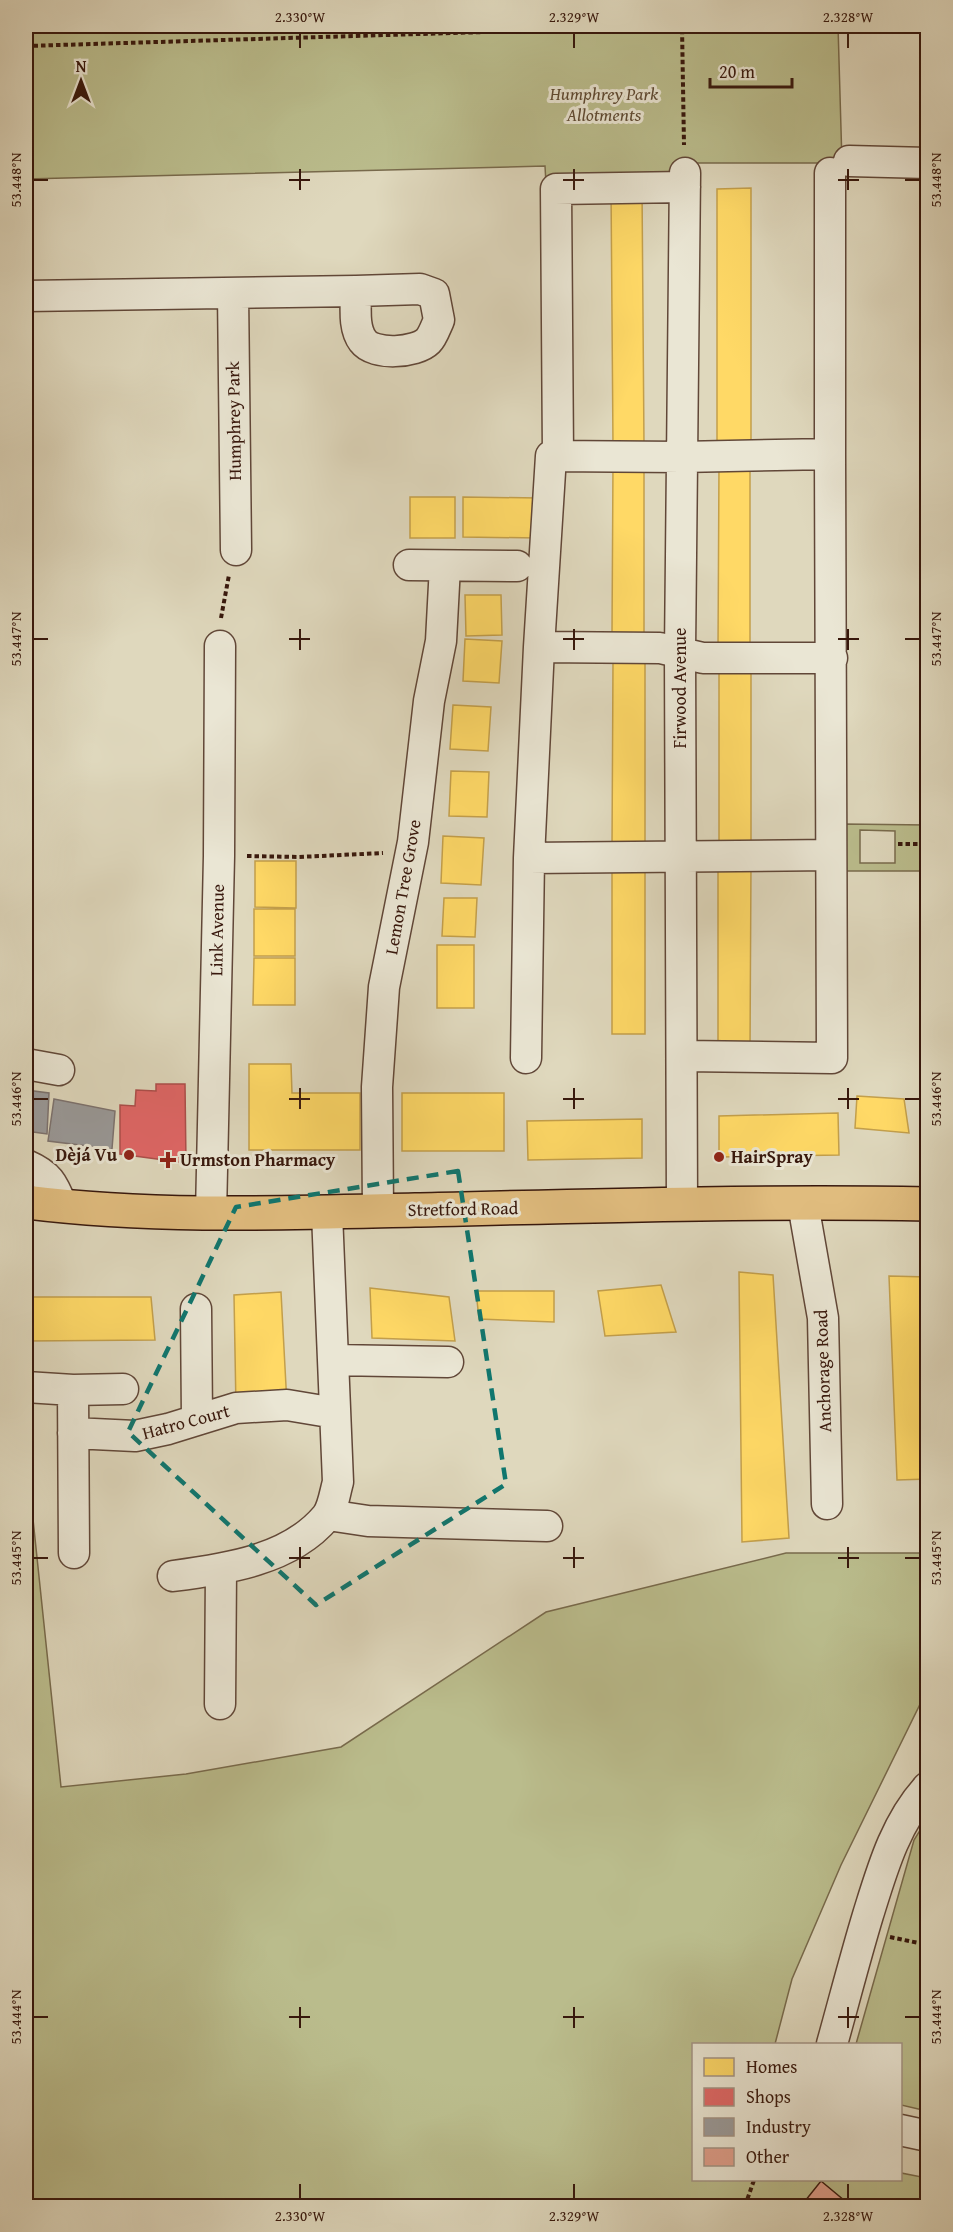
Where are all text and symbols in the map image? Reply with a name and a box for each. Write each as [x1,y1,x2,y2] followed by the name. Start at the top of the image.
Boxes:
[275,6,326,27] text: 2.330°W
[549,6,600,27] text: 2.329°W
[823,6,874,27] text: 2.328°W
[51,51,111,111] north arrow
[710,51,792,89] scale bar
[76,54,87,78] text: N
[719,58,755,85] text: 20 m
[549,80,659,128] park label: Humphrey Park Allotments
[5,152,26,207] text: 53.448°N
[925,152,946,207] text: 53.448°N
[219,360,248,481] street label: Humphrey Park
[5,611,26,666] text: 53.447°N
[925,611,946,666] text: 53.447°N
[666,627,693,749] street label: Firwood Avenue
[377,817,428,957] street label: Lemon Tree Grove
[202,884,231,976] street label: Link Avenue
[5,1071,26,1126] text: 53.446°N
[925,1071,946,1126] text: 53.446°N
[56,1141,118,1168] place label: Dèjá Vu
[731,1143,814,1170] place label: HairSpray
[180,1146,336,1173] place label: Urmston Pharmacy
[122,1148,136,1162] marker: Dèjá Vu
[712,1150,726,1164] marker: HairSpray
[161,1153,175,1167] marker: Urmston Pharmacy
[407,1194,519,1223] street label: Stretford Road
[807,1309,838,1433] street label: Anchorage Road
[139,1397,233,1446] street label: Hatro Court
[5,1530,26,1585] text: 53.445°N
[925,1530,946,1585] text: 53.445°N
[5,1989,26,2044] text: 53.444°N
[925,1989,946,2044] text: 53.444°N
[692,2043,902,2181] legend
[746,2053,797,2080] text: Homes
[746,2083,791,2110] text: Shops
[746,2113,811,2140] text: Industry
[746,2143,790,2170] text: Other
[275,2205,326,2226] text: 2.330°W
[549,2205,600,2226] text: 2.329°W
[823,2205,874,2226] text: 2.328°W

